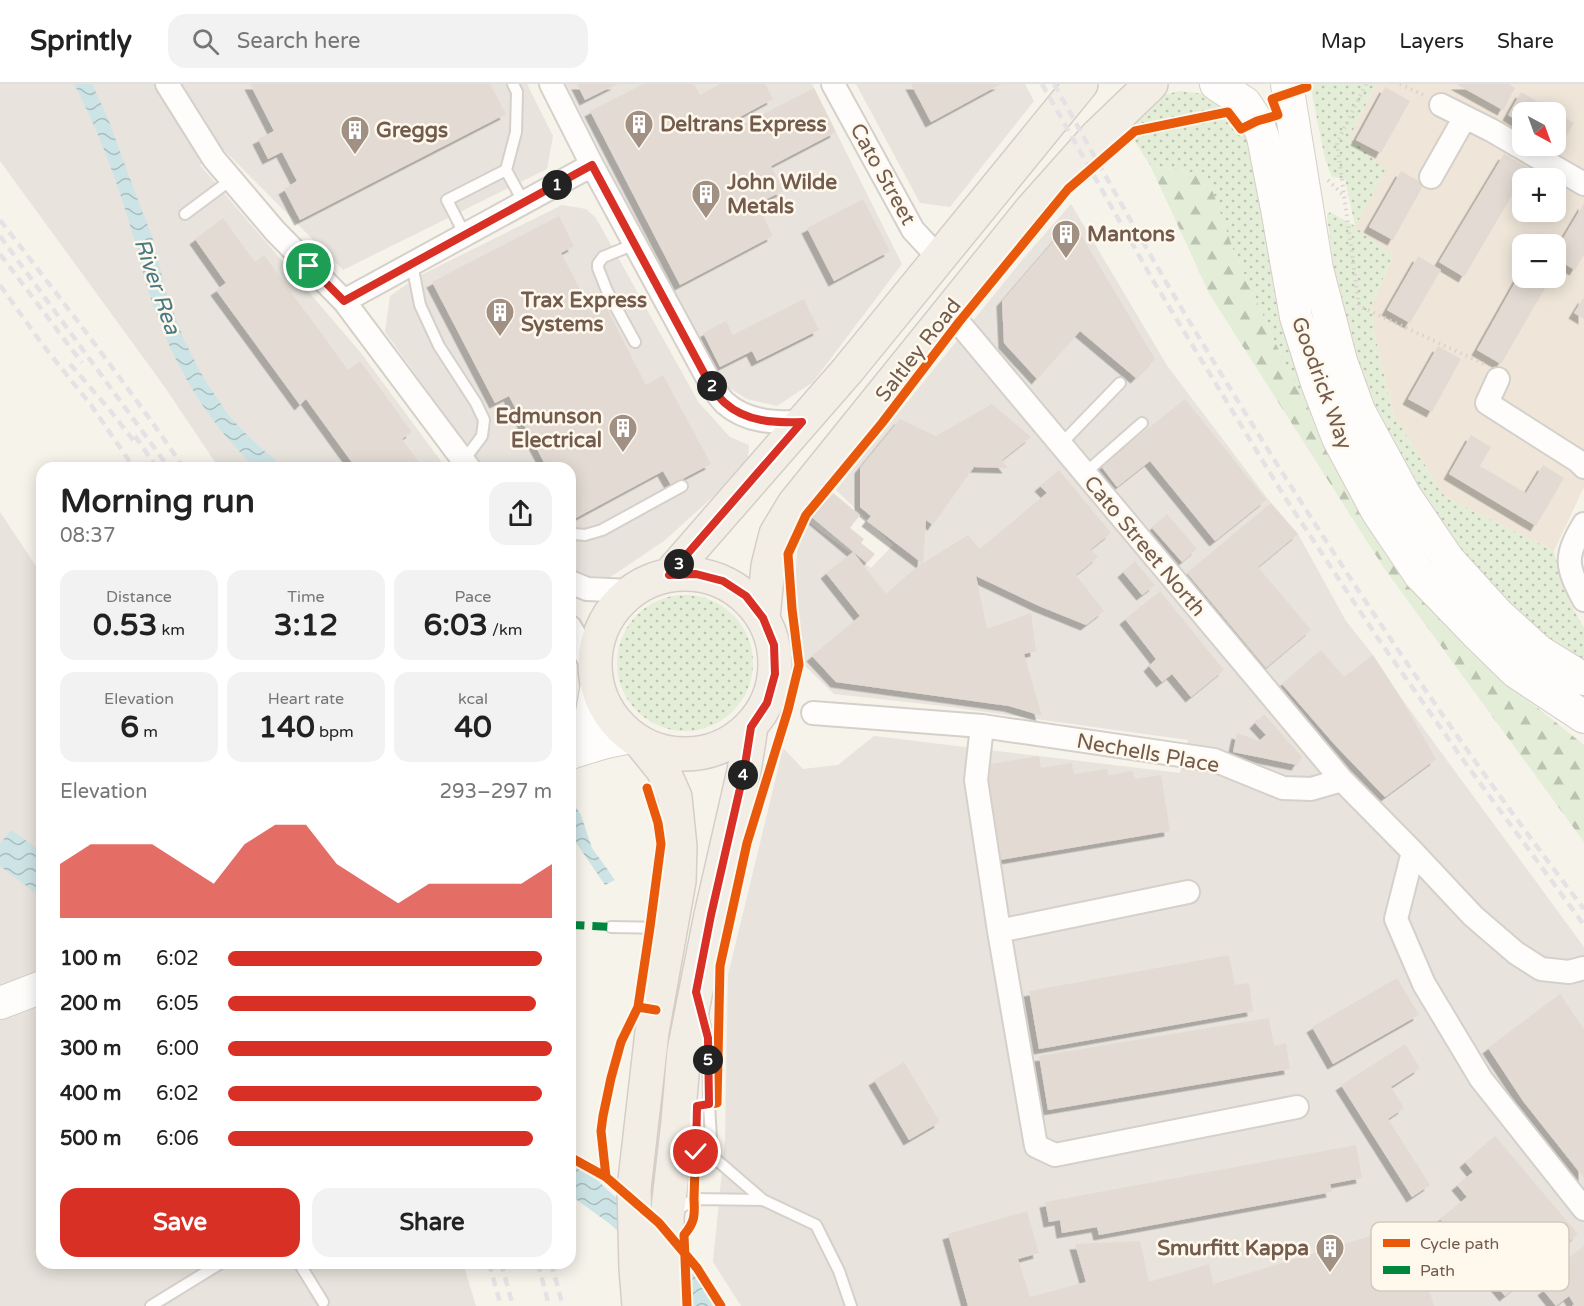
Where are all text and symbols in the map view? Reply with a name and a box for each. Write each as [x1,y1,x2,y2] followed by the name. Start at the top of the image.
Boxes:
[168,14,588,68] search box
[30,24,132,58] text: Sprintly
[189,25,222,58] icon: search
[237,28,361,54] text: Search here
[1321,29,1366,54] text: Map
[1399,29,1464,54] text: Layers
[1497,29,1554,54] text: Share
[1512,102,1566,156] north arrow
[1512,102,1566,288] map controls
[623,108,655,150] building icon: Deltrans Express
[660,112,826,137] place label: Deltrans Express
[339,114,371,156] building icon: Greggs
[376,118,448,143] place label: Greggs
[844,119,921,229] street label: Cato Street
[1512,168,1566,222] button: +
[542,170,572,200] pin: 1
[726,170,837,219] place label: John Wilde Metals
[552,175,562,195] text: 1
[690,178,722,220] building icon: John Wilde Metals
[1050,218,1082,260] building icon: Mantons
[1087,222,1175,247] place label: Mantons
[1512,234,1566,288] button: −
[129,235,186,338] water label: River Rea
[283,240,334,291] pin
[292,249,325,282] icon: arrive
[520,288,647,337] place label: Trax Express Systems
[870,294,967,407] street label: Saltley Road
[484,296,516,338] building icon: Trax Express Systems
[1286,313,1357,453] street label: Goodrick Way
[697,371,727,401] pin: 2
[707,376,717,396] text: 2
[495,404,602,453] place label: Edmunson Electrical
[607,412,639,454] building icon: Edmunson Electrical
[1079,471,1211,622] street label: Cato Street North
[60,482,255,521] text: Morning run
[489,482,552,545] button: share
[60,524,115,548] text: 08:37
[664,549,694,579] pin: 3
[674,554,684,574] text: 3
[106,587,172,607] text: Distance
[287,587,325,607] text: Time
[455,587,491,607] text: Pace
[93,607,157,644] text: 0.53
[274,607,338,644] text: 3:12
[424,607,488,644] text: 6:03
[157,620,185,640] text: km
[488,620,522,640] text: /km
[104,689,174,709] text: Elevation
[268,689,344,709] text: Heart rate
[458,689,488,709] text: kcal
[120,709,139,746] text: 6
[258,709,315,746] text: 140
[454,709,492,746] text: 40
[139,722,158,742] text: m
[315,722,354,742] text: bpm
[1075,729,1221,778] street label: Nechells Place
[728,760,758,790] pin: 4
[738,765,748,785] text: 4
[60,780,147,804] text: Elevation
[439,780,552,804] text: 293–297 m
[60,947,121,971] text: 100 m
[156,947,199,971] text: 6:02
[60,992,121,1016] text: 200 m
[156,992,199,1016] text: 6:05
[60,1037,121,1061] text: 300 m
[156,1037,199,1061] text: 6:00
[693,1045,723,1075] pin: 5
[703,1050,713,1070] text: 5
[60,1082,121,1106] text: 400 m
[156,1082,199,1106] text: 6:02
[670,1126,721,1177] pin
[60,1127,121,1151] text: 500 m
[156,1127,199,1151] text: 6:06
[679,1135,712,1168] icon: check
[60,1188,300,1257] button: Save
[312,1188,552,1257] button: Share
[1371,1222,1569,1291] legend
[1314,1232,1346,1274] building icon: Smurfitt Kappa
[1420,1234,1499,1254] text: Cycle path
[1157,1236,1309,1261] place label: Smurfitt Kappa
[1420,1261,1455,1281] text: Path

